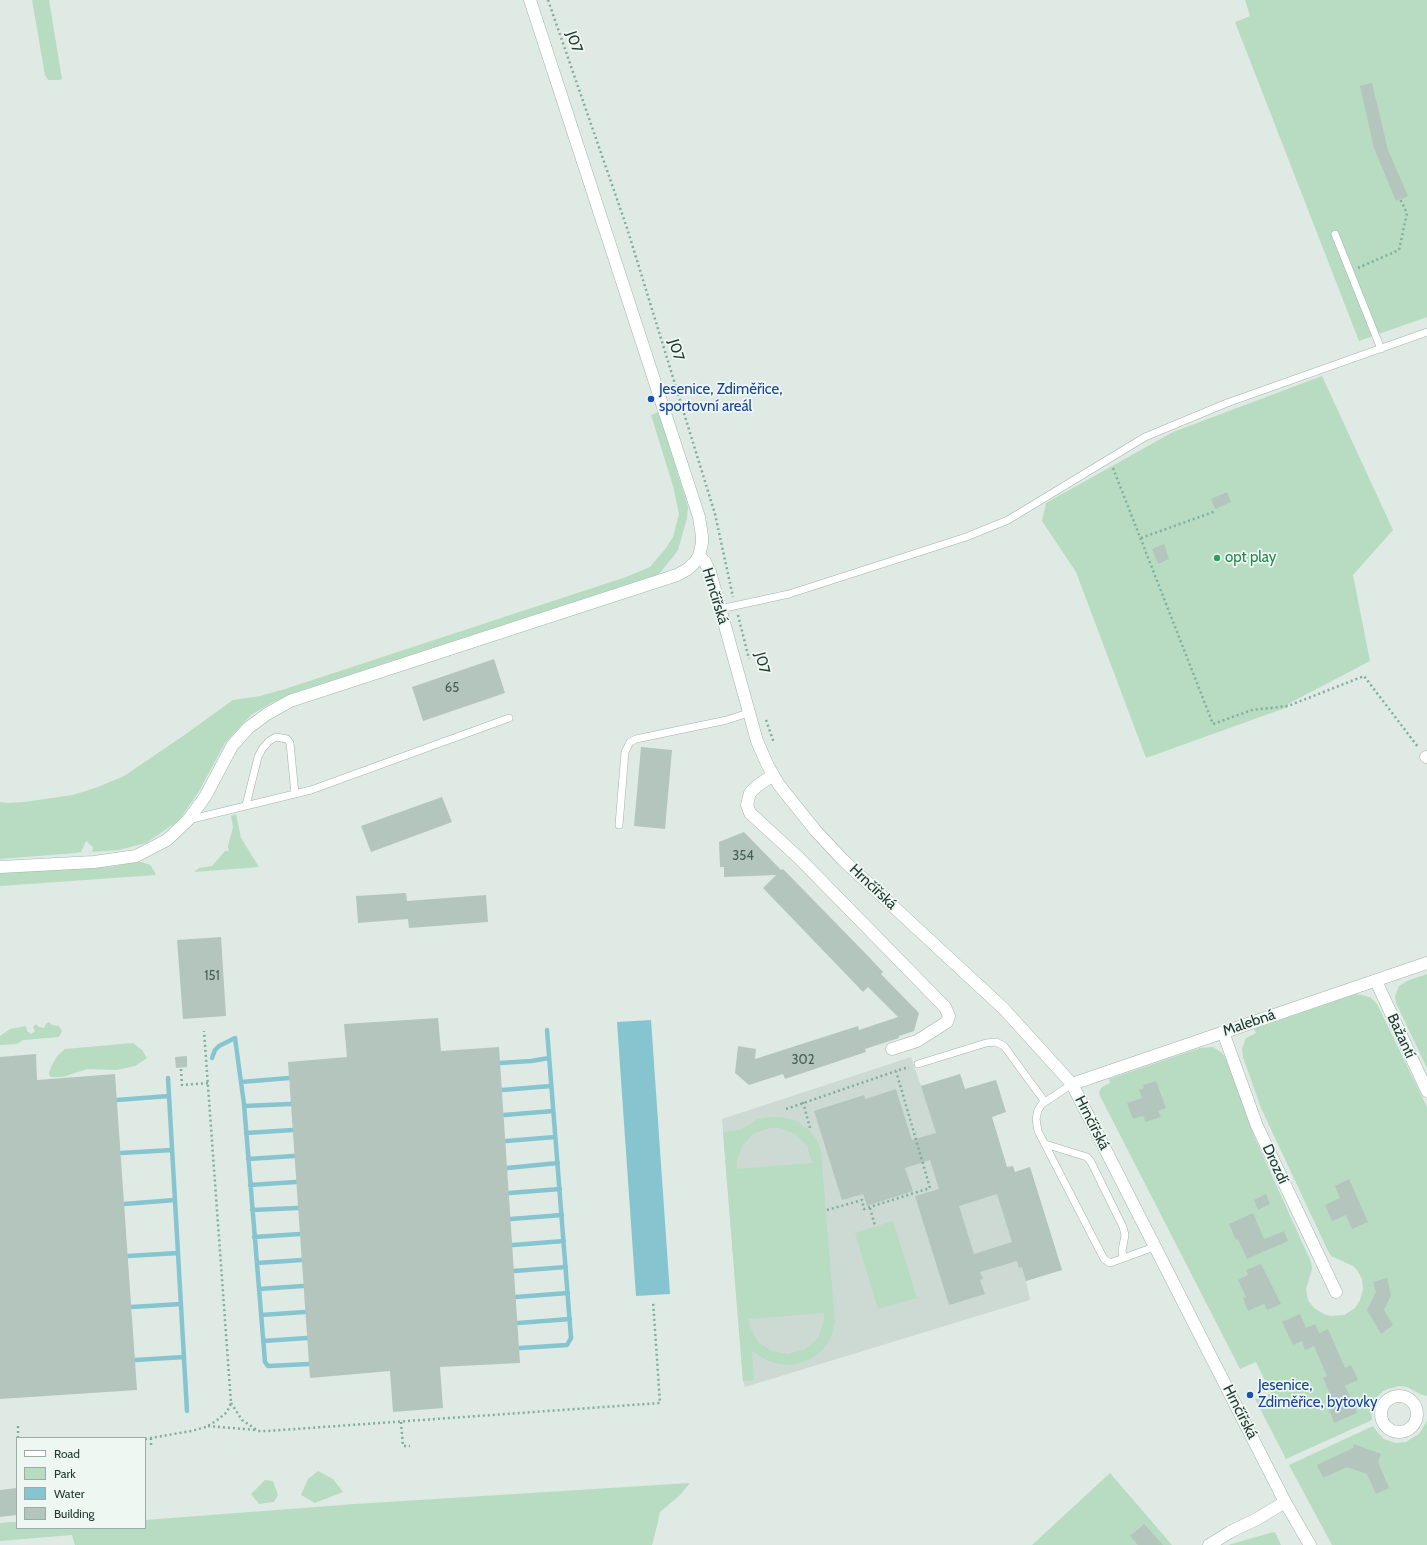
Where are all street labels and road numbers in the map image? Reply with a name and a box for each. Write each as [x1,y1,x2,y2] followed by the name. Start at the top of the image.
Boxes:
[562,29,586,55] street label: J07
[664,337,688,363] street label: J07
[698,565,732,627] street label: Hrnčířská
[751,650,773,676] street label: J07
[846,861,900,913] street label: Hrnčířská
[1220,1006,1278,1040] street label: Malebná
[1383,1011,1419,1061] street label: Bažantí
[1071,1093,1113,1153] street label: Hrnčířská
[1258,1141,1292,1187] street label: Drozdí
[1219,1382,1261,1442] street label: Hrnčířská

